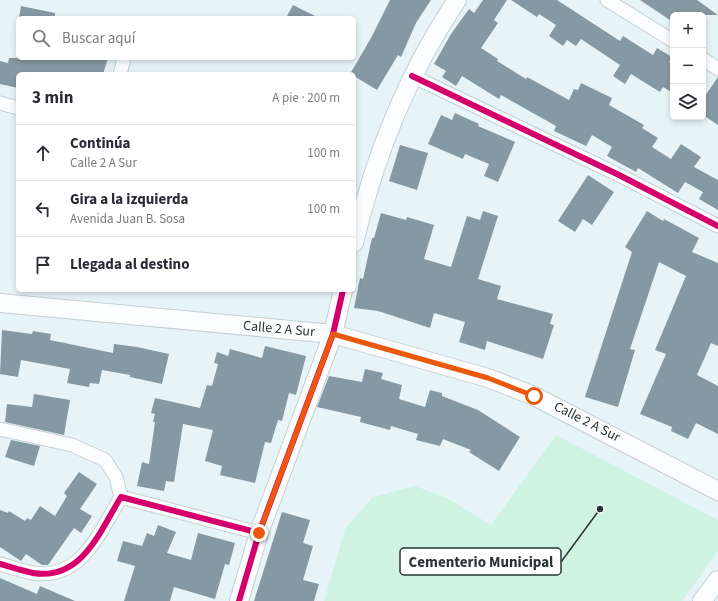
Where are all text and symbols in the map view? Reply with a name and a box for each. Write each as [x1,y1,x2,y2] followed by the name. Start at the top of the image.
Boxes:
[670,12,706,120] map controls
[670,12,706,48] button: +
[16,16,356,60] search box
[30,27,52,49] icon: search
[62,28,135,49] text: Buscar aquí
[670,48,706,84] button: −
[670,84,706,120] button: layers
[32,86,73,110] text: 3 min
[272,89,340,107] text: A pie · 200 m
[70,133,131,154] text: Continúa
[32,142,54,164] icon: ahead
[307,144,340,162] text: 100 m
[70,154,137,172] text: Calle 2 A Sur
[70,189,189,210] text: Gira a la izquierda
[32,198,54,220] icon: left
[307,200,340,218] text: 100 m
[70,210,185,228] text: Avenida Juan B. Sosa
[32,254,54,276] icon: arrive
[70,254,190,275] text: Llegada al destino
[242,316,316,342] street label: Calle 2 A Sur
[525,387,543,405] route start
[550,397,624,447] street label: Calle 2 A Sur
[250,524,268,542] route end
[400,548,561,575] callout: Cementerio Municipal
[409,552,554,573] text: Cementerio Municipal

